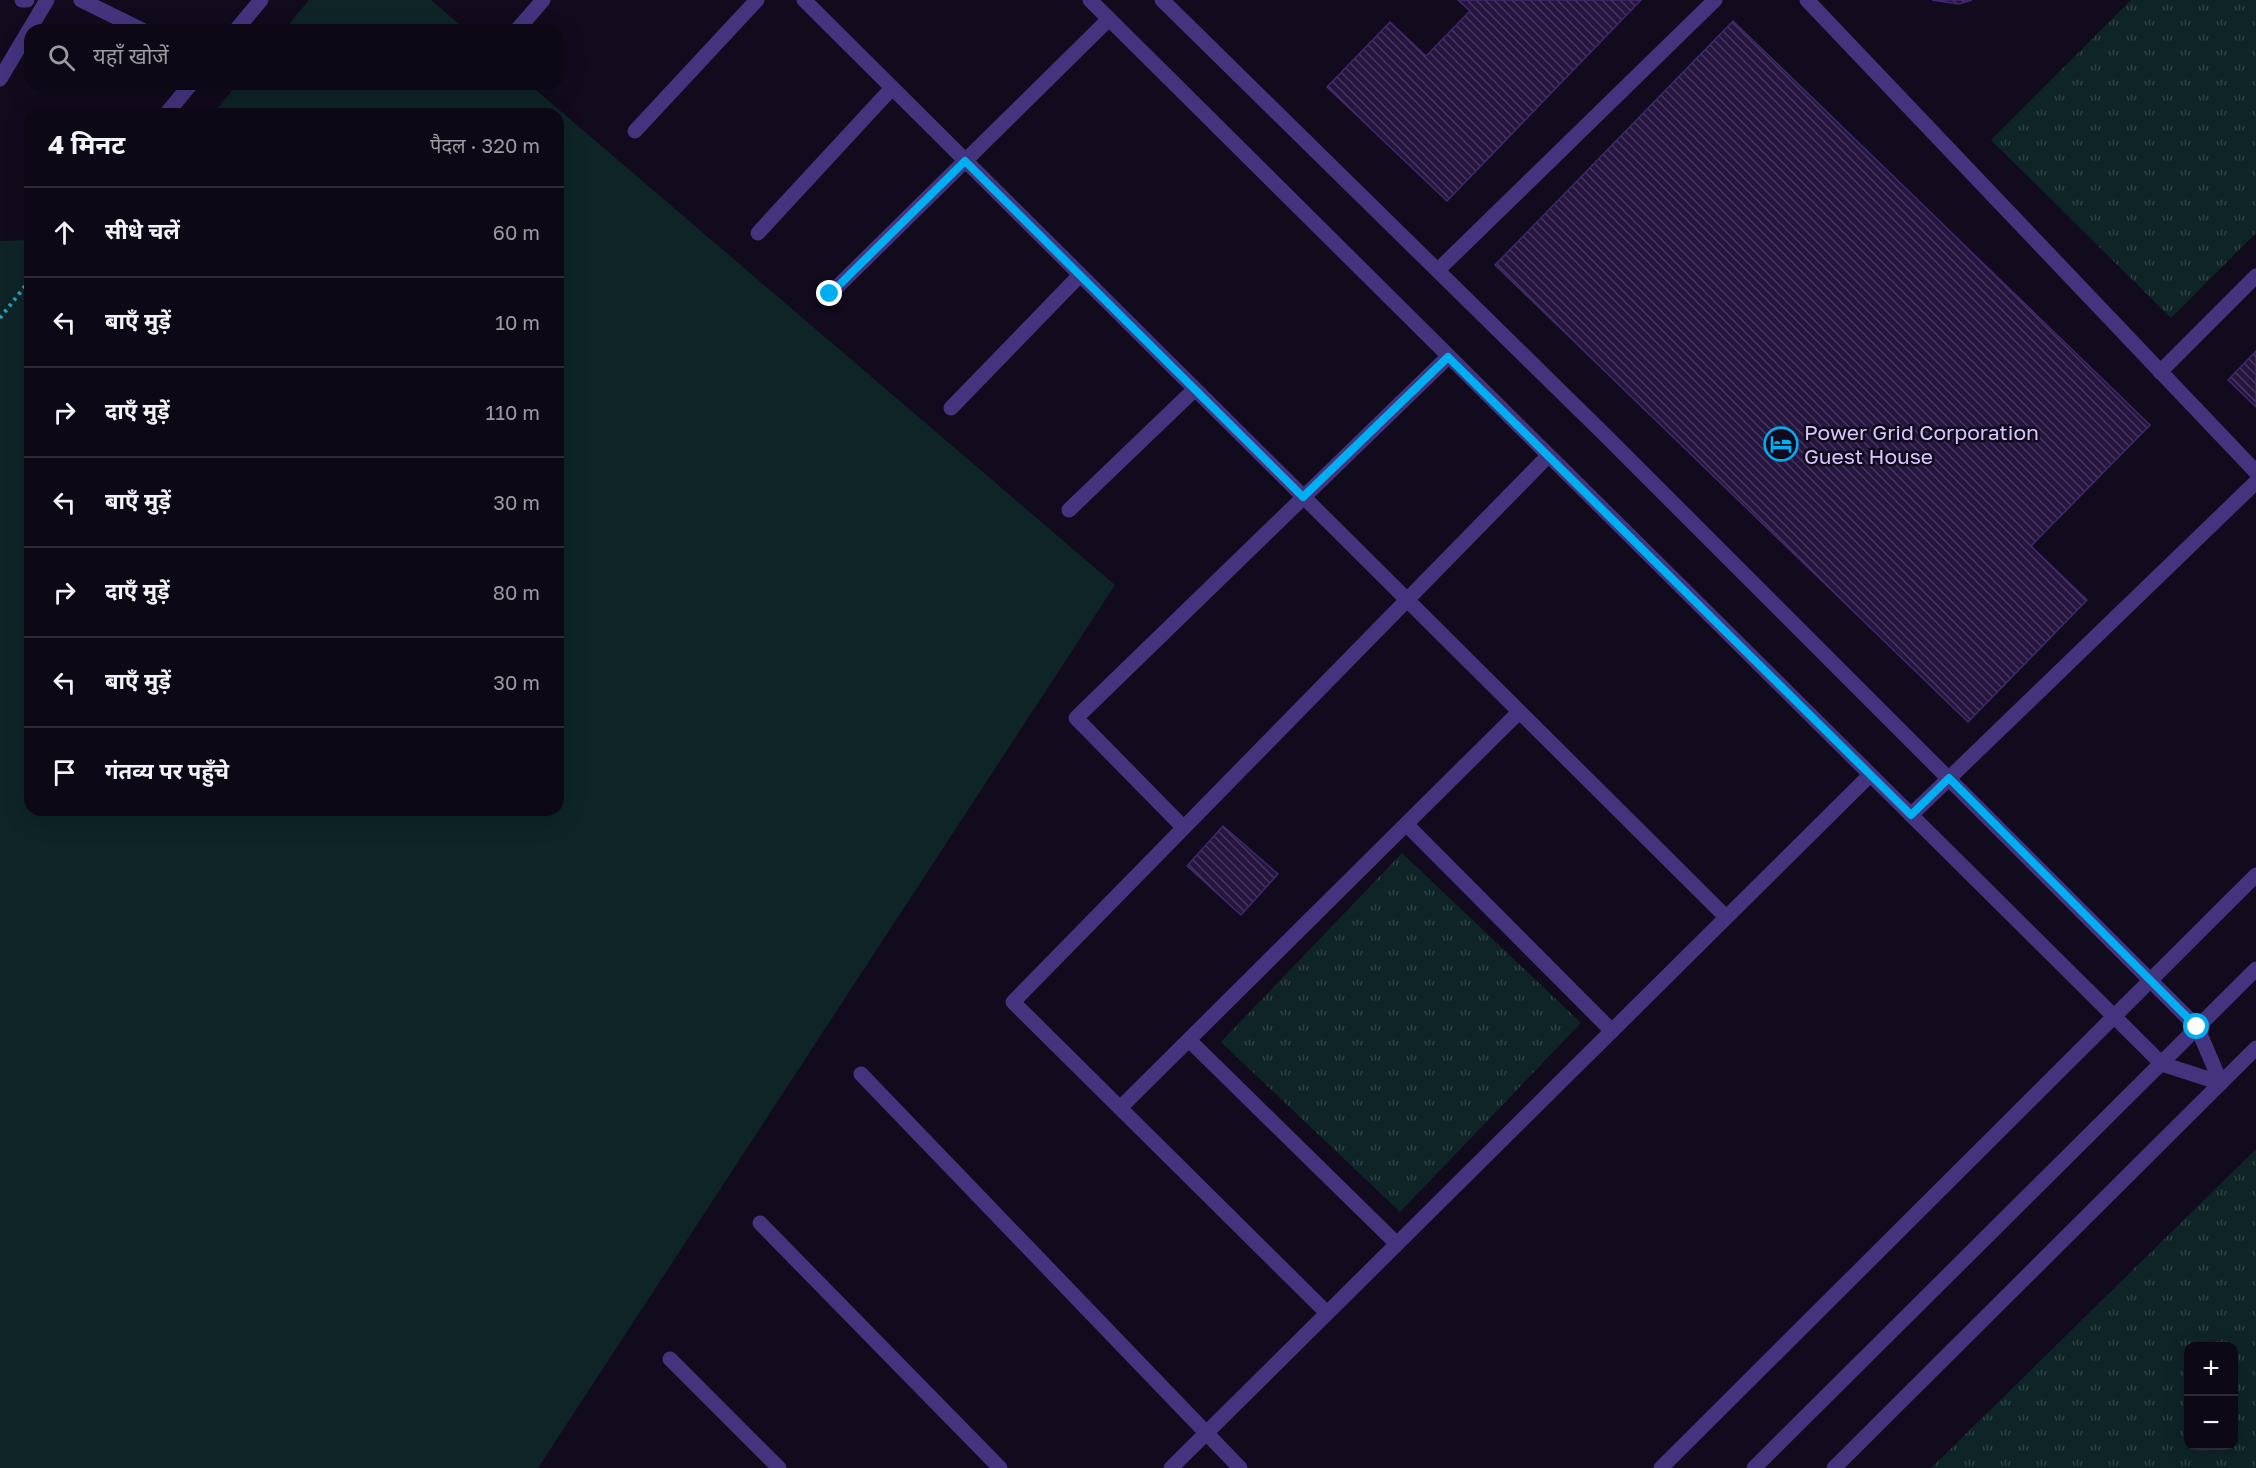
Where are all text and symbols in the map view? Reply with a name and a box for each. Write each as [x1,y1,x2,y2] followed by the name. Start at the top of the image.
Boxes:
[24,24,564,90] search box
[45,41,78,74] icon: search
[93,42,169,69] text: यहाँ खोजें
[48,129,125,160] text: 4 मिनट
[430,133,540,157] text: पैदल · 320 m
[48,216,81,249] icon: ahead
[105,217,180,244] text: सीधे चलें
[493,220,540,244] text: 60 m
[816,280,842,306] route end
[48,306,81,339] icon: left
[105,307,171,334] text: बाएँ मुड़ें
[495,310,540,334] text: 10 m
[48,396,81,429] icon: right
[105,397,170,424] text: दाएँ मुड़ें
[486,400,540,424] text: 110 m
[1804,419,2039,469] place label: Power Grid Corporation Guest House
[1763,426,1799,462] hotel icon: Power Grid Corporation Guest House
[48,486,81,519] icon: left
[105,487,171,514] text: बाएँ मुड़ें
[493,490,540,514] text: 30 m
[48,576,81,609] icon: right
[105,577,170,604] text: दाएँ मुड़ें
[493,580,540,604] text: 80 m
[48,666,81,699] icon: left
[105,667,171,694] text: बाएँ मुड़ें
[493,670,540,694] text: 30 m
[48,756,81,789] icon: arrive
[105,757,229,784] text: गंतव्य पर पहुँचे
[2183,1013,2209,1039] route start
[2184,1342,2238,1450] map controls
[2184,1342,2238,1396] button: +
[2184,1396,2238,1450] button: −

